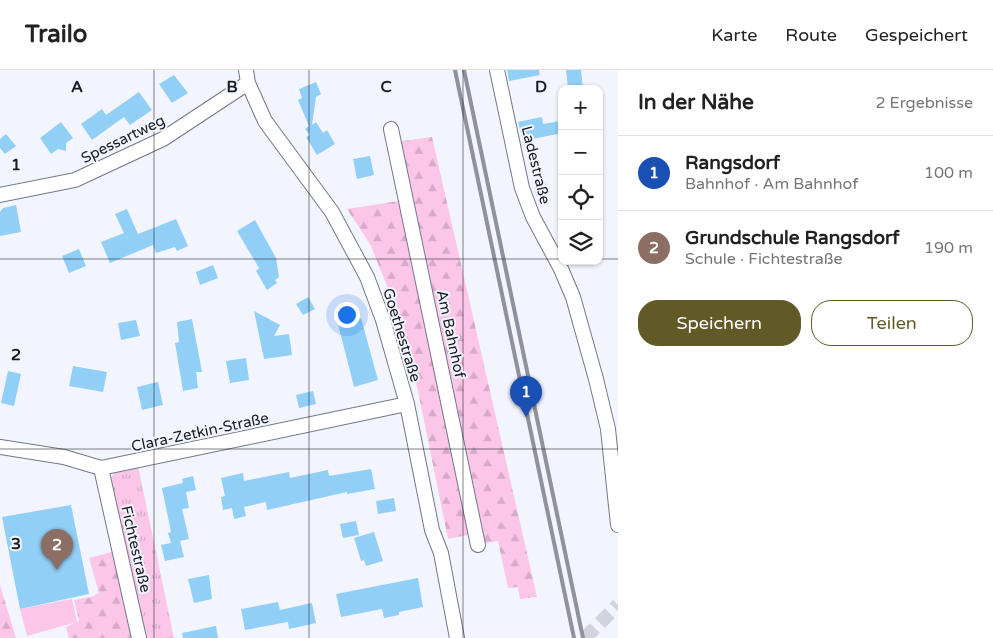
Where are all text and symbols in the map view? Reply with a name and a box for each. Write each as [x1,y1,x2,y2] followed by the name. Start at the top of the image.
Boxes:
[25,20,87,49] text: Trailo
[711,24,757,46] text: Karte
[785,24,837,46] text: Route
[865,24,968,46] text: Gespeichert
[71,77,83,97] text: A
[226,77,238,97] text: B
[380,77,392,97] text: C
[535,77,547,97] text: D
[558,85,603,265] map controls
[558,85,603,130] button: +
[638,90,754,115] text: In der Nähe
[875,93,973,113] text: 2 Ergebnisse
[78,111,168,167] street label: Spessartweg
[518,124,554,206] street label: Ladestraße
[558,130,603,175] button: −
[685,152,780,174] text: Rangsdorf
[11,155,21,175] text: 1
[649,163,659,183] text: 1
[924,163,973,183] text: 100 m
[685,174,858,194] text: Bahnhof · Am Bahnhof
[558,175,603,220] button: locate
[558,220,603,265] button: layers
[685,227,900,249] text: Grundschule Rangsdorf
[649,238,659,258] text: 2
[924,238,973,258] text: 190 m
[685,249,843,269] text: Schule · Fichtestraße
[379,286,425,384] street label: Goethestraße
[433,288,469,380] street label: Am Bahnhof
[638,300,801,346] button: Speichern
[811,300,973,346] button: Teilen
[334,302,360,328] your location
[11,345,21,365] text: 2
[510,376,542,417] pin: 1
[130,409,270,455] street label: Clara-Zetkin-Straße
[117,504,155,594] street label: Fichtestraße
[41,529,73,570] pin: 2
[11,534,21,554] text: 3

